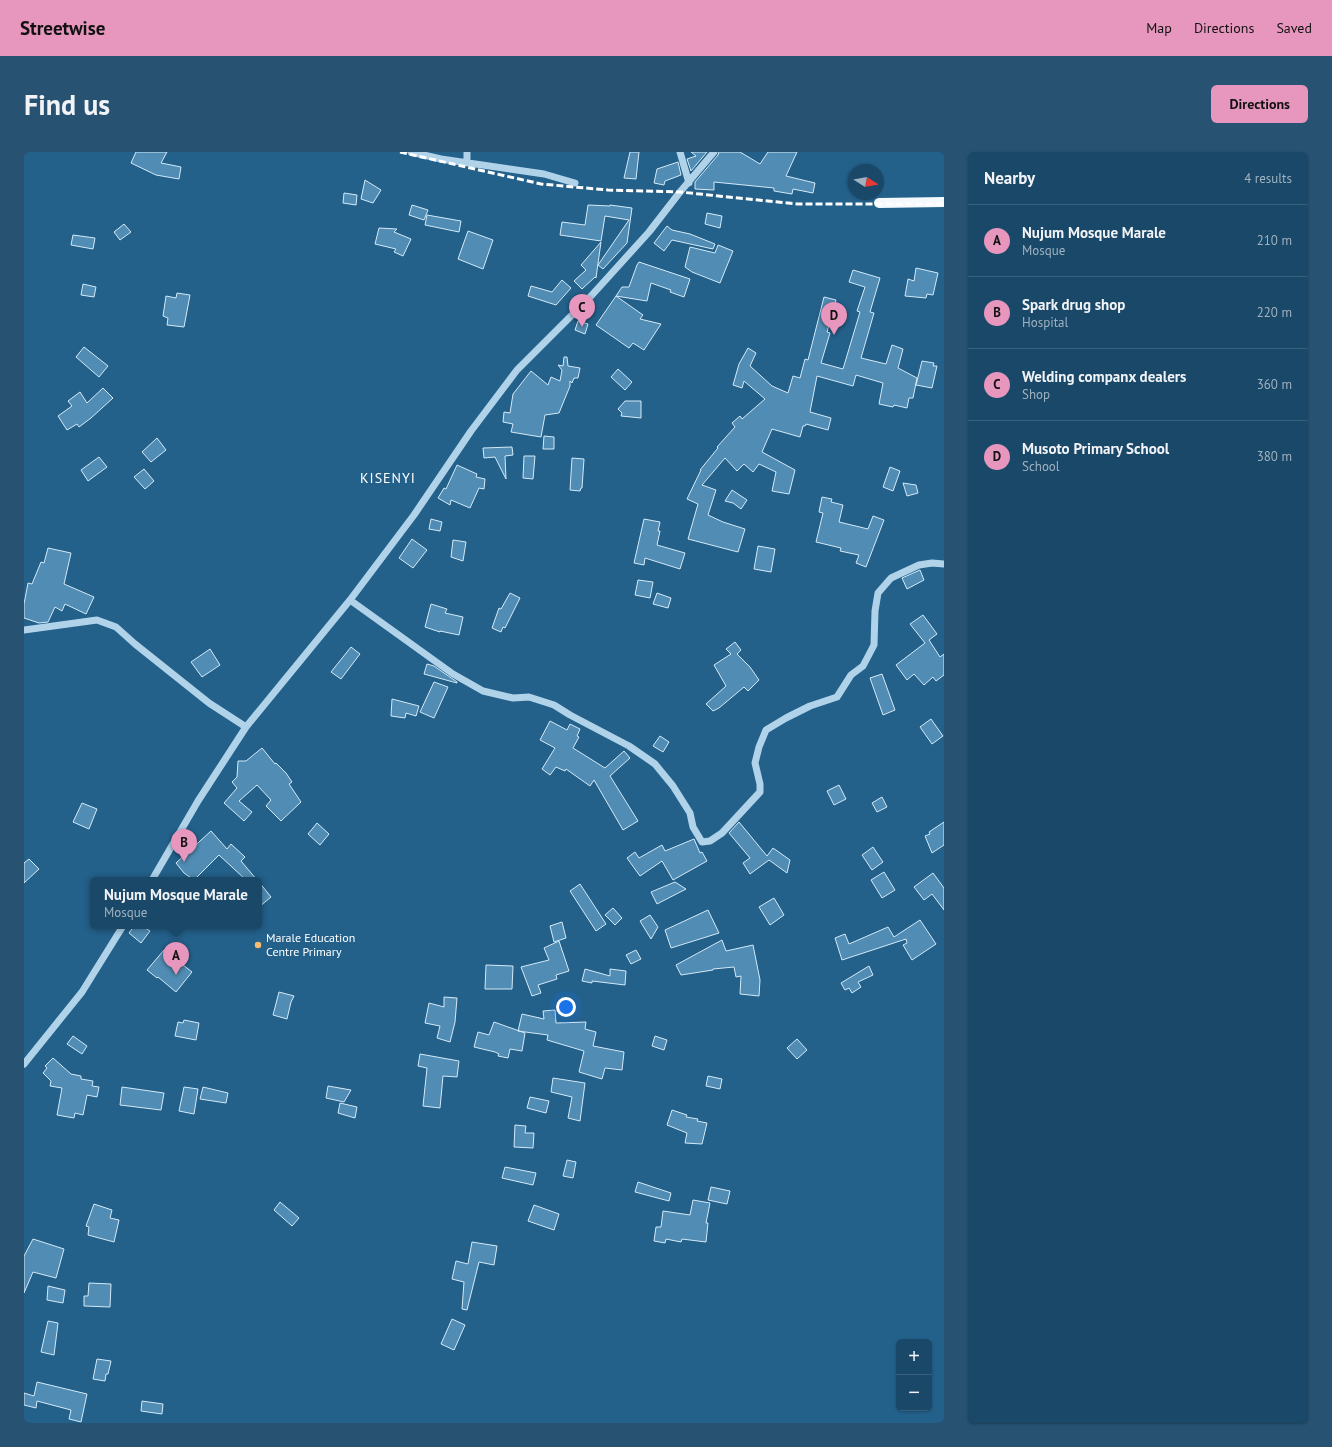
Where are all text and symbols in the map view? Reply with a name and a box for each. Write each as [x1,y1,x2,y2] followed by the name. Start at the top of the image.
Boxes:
[20,16,105,40] text: Streetwise
[1146,19,1172,37] text: Map
[1194,19,1254,37] text: Directions
[1276,19,1312,37] text: Saved
[1211,85,1308,123] button: Directions
[24,86,110,123] text: Find us
[848,164,884,200] north arrow
[984,167,1035,189] text: Nearby
[1244,170,1292,187] text: 4 results
[1022,223,1166,242] text: Nujum Mosque Marale
[993,232,1001,249] text: A
[1257,232,1292,249] text: 210 m
[1022,242,1065,259] text: Mosque
[569,294,595,327] pin: C
[1022,295,1125,314] text: Spark drug shop
[821,302,847,335] pin: D
[993,304,1001,321] text: B
[1257,304,1292,321] text: 220 m
[1022,314,1068,331] text: Hospital
[1022,367,1186,386] text: Welding companx dealers
[993,376,1001,393] text: C
[1257,376,1292,393] text: 360 m
[1022,386,1050,403] text: Shop
[1022,439,1169,458] text: Musoto Primary School
[993,448,1001,465] text: D
[1257,448,1292,465] text: 380 m
[1022,458,1060,475] text: School
[360,469,416,487] district label: KISENYI
[171,829,197,862] pin: B
[90,877,262,929] popup
[104,885,248,904] text: Nujum Mosque Marale
[104,904,147,921] text: Mosque
[266,930,355,959] place label: Marale Education Centre Primary
[253,940,263,950] marker: Marale Education Centre Primary
[163,942,189,975] pin: A
[556,997,576,1017] your location
[896,1339,932,1411] map controls
[896,1339,932,1375] button: +
[896,1375,932,1411] button: −

